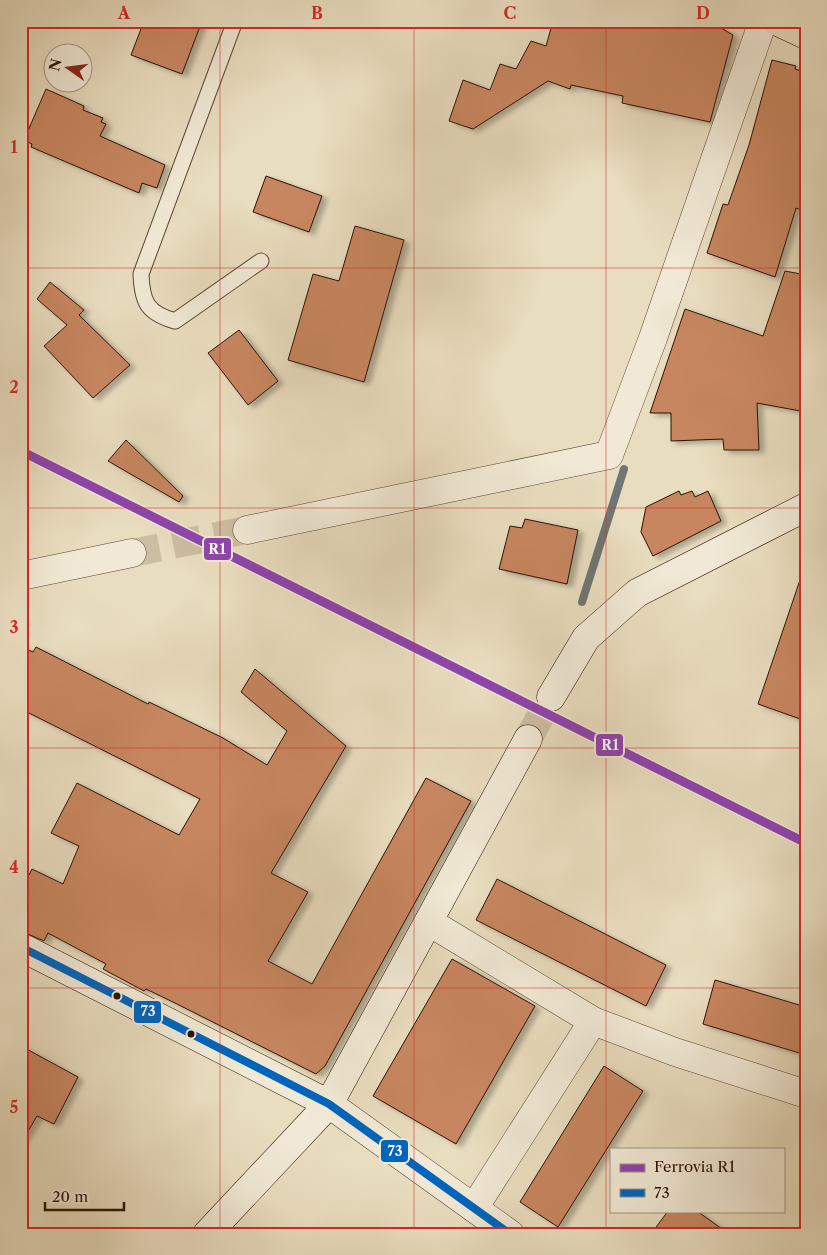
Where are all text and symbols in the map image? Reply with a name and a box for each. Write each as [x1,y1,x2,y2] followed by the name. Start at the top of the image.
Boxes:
[117,3,131,23] text: A
[311,3,323,23] text: B
[504,3,516,23] text: C
[696,3,710,23] text: D
[42,42,92,92] north arrow
[45,57,66,73] text: N
[10,137,18,157] text: 1
[9,377,19,397] text: 2
[203,537,232,561] line badge: R1
[208,540,226,558] text: R1
[9,617,19,637] text: 3
[595,733,624,757] line badge: R1
[601,736,619,754] text: R1
[9,857,19,877] text: 4
[112,991,122,1001] unlabelled marker
[133,1000,162,1024] line badge: 73
[140,1002,156,1020] text: 73
[186,1029,196,1039] unlabelled marker
[10,1097,19,1117] text: 5
[380,1139,409,1163] line badge: 73
[387,1142,403,1160] text: 73
[610,1148,784,1212] legend
[654,1157,736,1176] text: Ferrovia R1
[45,1180,124,1212] scale bar
[654,1183,670,1202] text: 73
[52,1187,88,1206] text: 20 m

